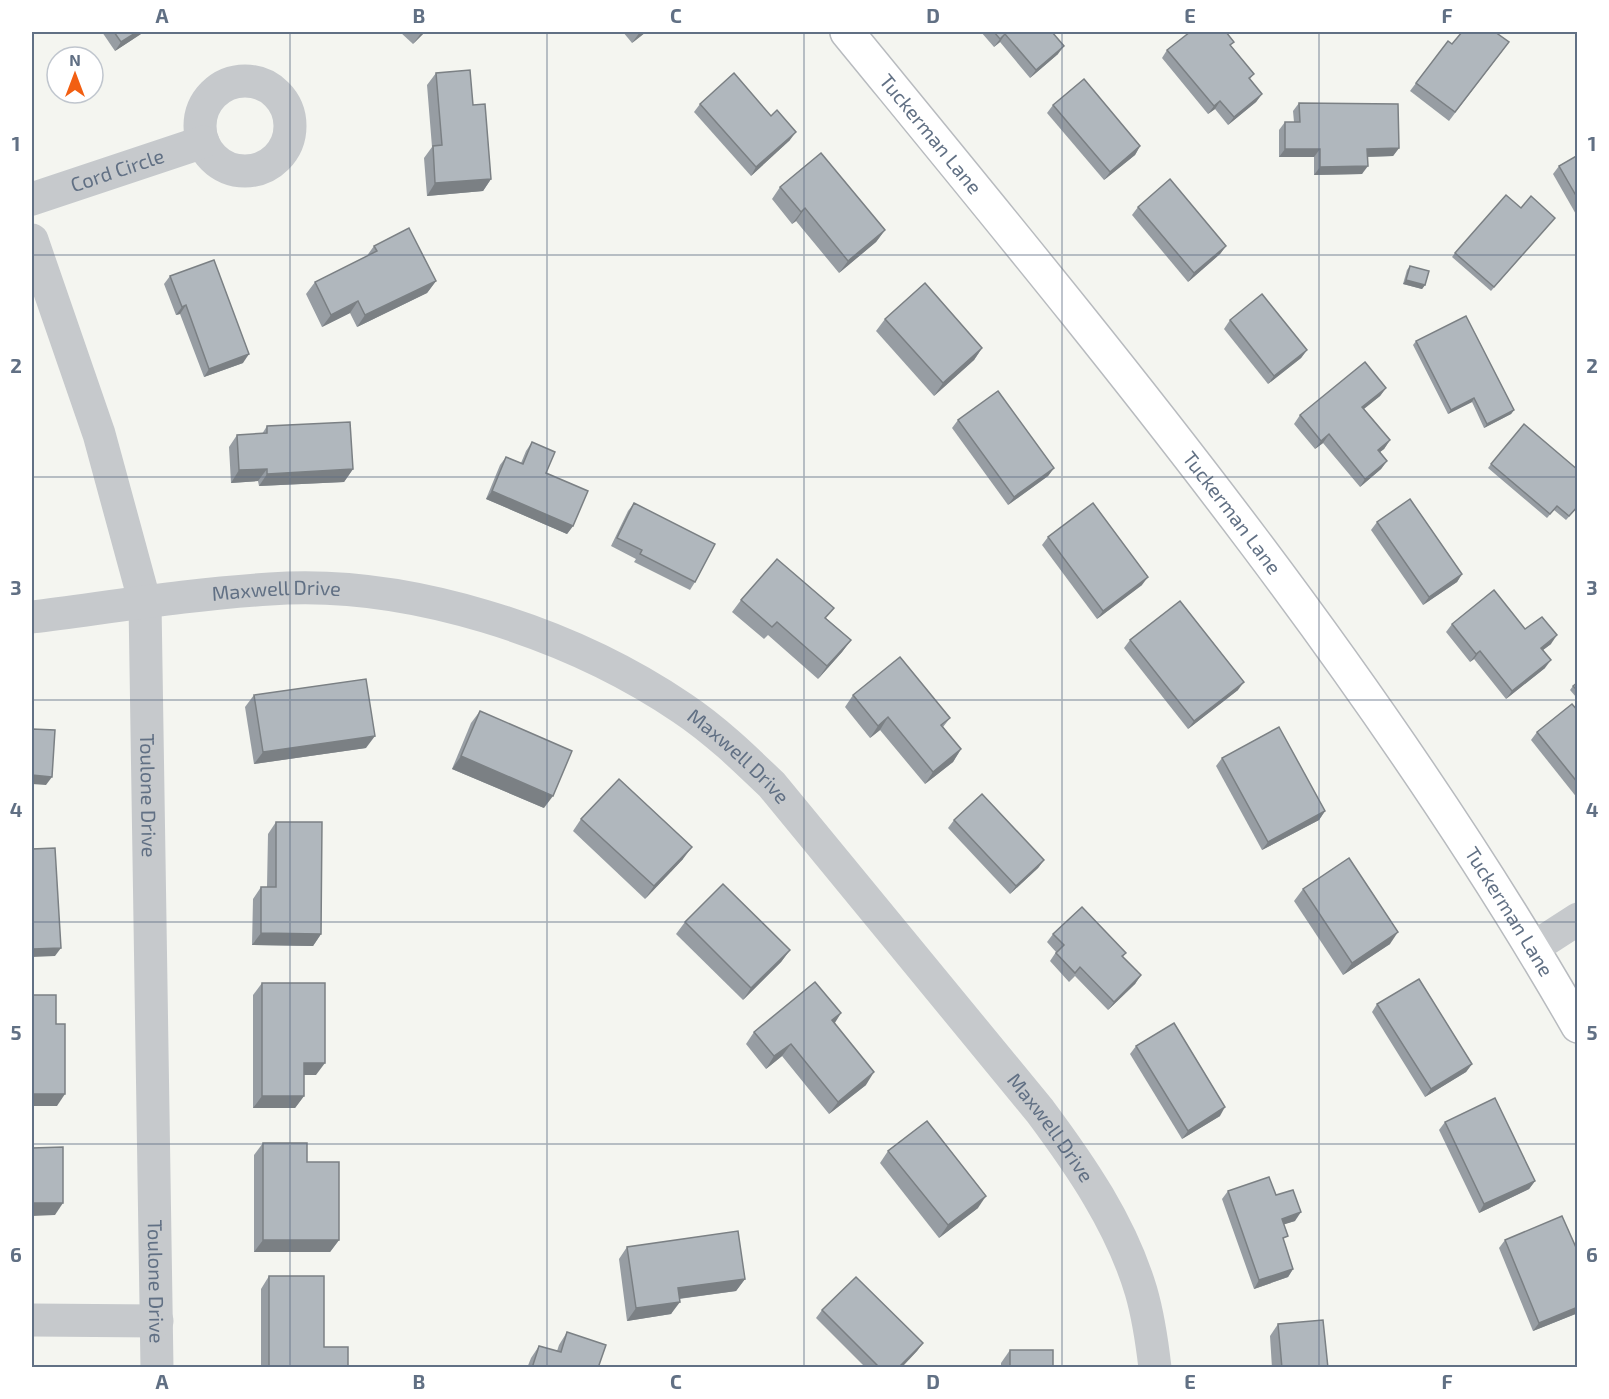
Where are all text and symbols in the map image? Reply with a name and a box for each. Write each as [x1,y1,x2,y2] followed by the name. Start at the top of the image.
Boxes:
[155,3,169,27] text: A
[413,3,425,27] text: B
[670,3,682,27] text: C
[926,3,940,27] text: D
[1184,3,1196,27] text: E
[1441,3,1453,27] text: F
[45,45,105,105] north arrow
[69,50,81,69] text: N
[875,69,987,198] street label: Tuckerman Lane
[12,131,20,155] text: 1
[1588,131,1596,155] text: 1
[67,143,167,196] street label: Cord Circle
[10,353,22,377] text: 2
[1586,353,1598,377] text: 2
[1178,446,1287,578] street label: Tuckerman Lane
[10,575,22,599] text: 3
[210,575,342,605] street label: Maxwell Drive
[1586,575,1598,599] text: 3
[683,703,795,808] street label: Maxwell Drive
[136,733,162,858] street label: Toulone Drive
[10,797,23,821] text: 4
[1586,797,1599,821] text: 4
[1461,842,1559,980] street label: Tuckerman Lane
[10,1020,22,1044] text: 5
[1586,1020,1598,1044] text: 5
[1003,1068,1099,1186] street label: Maxwell Drive
[144,1219,170,1344] street label: Toulone Drive
[10,1242,22,1266] text: 6
[1586,1242,1598,1266] text: 6
[155,1369,169,1393] text: A
[413,1369,425,1393] text: B
[670,1369,682,1393] text: C
[926,1369,940,1393] text: D
[1184,1369,1196,1393] text: E
[1441,1369,1453,1393] text: F

